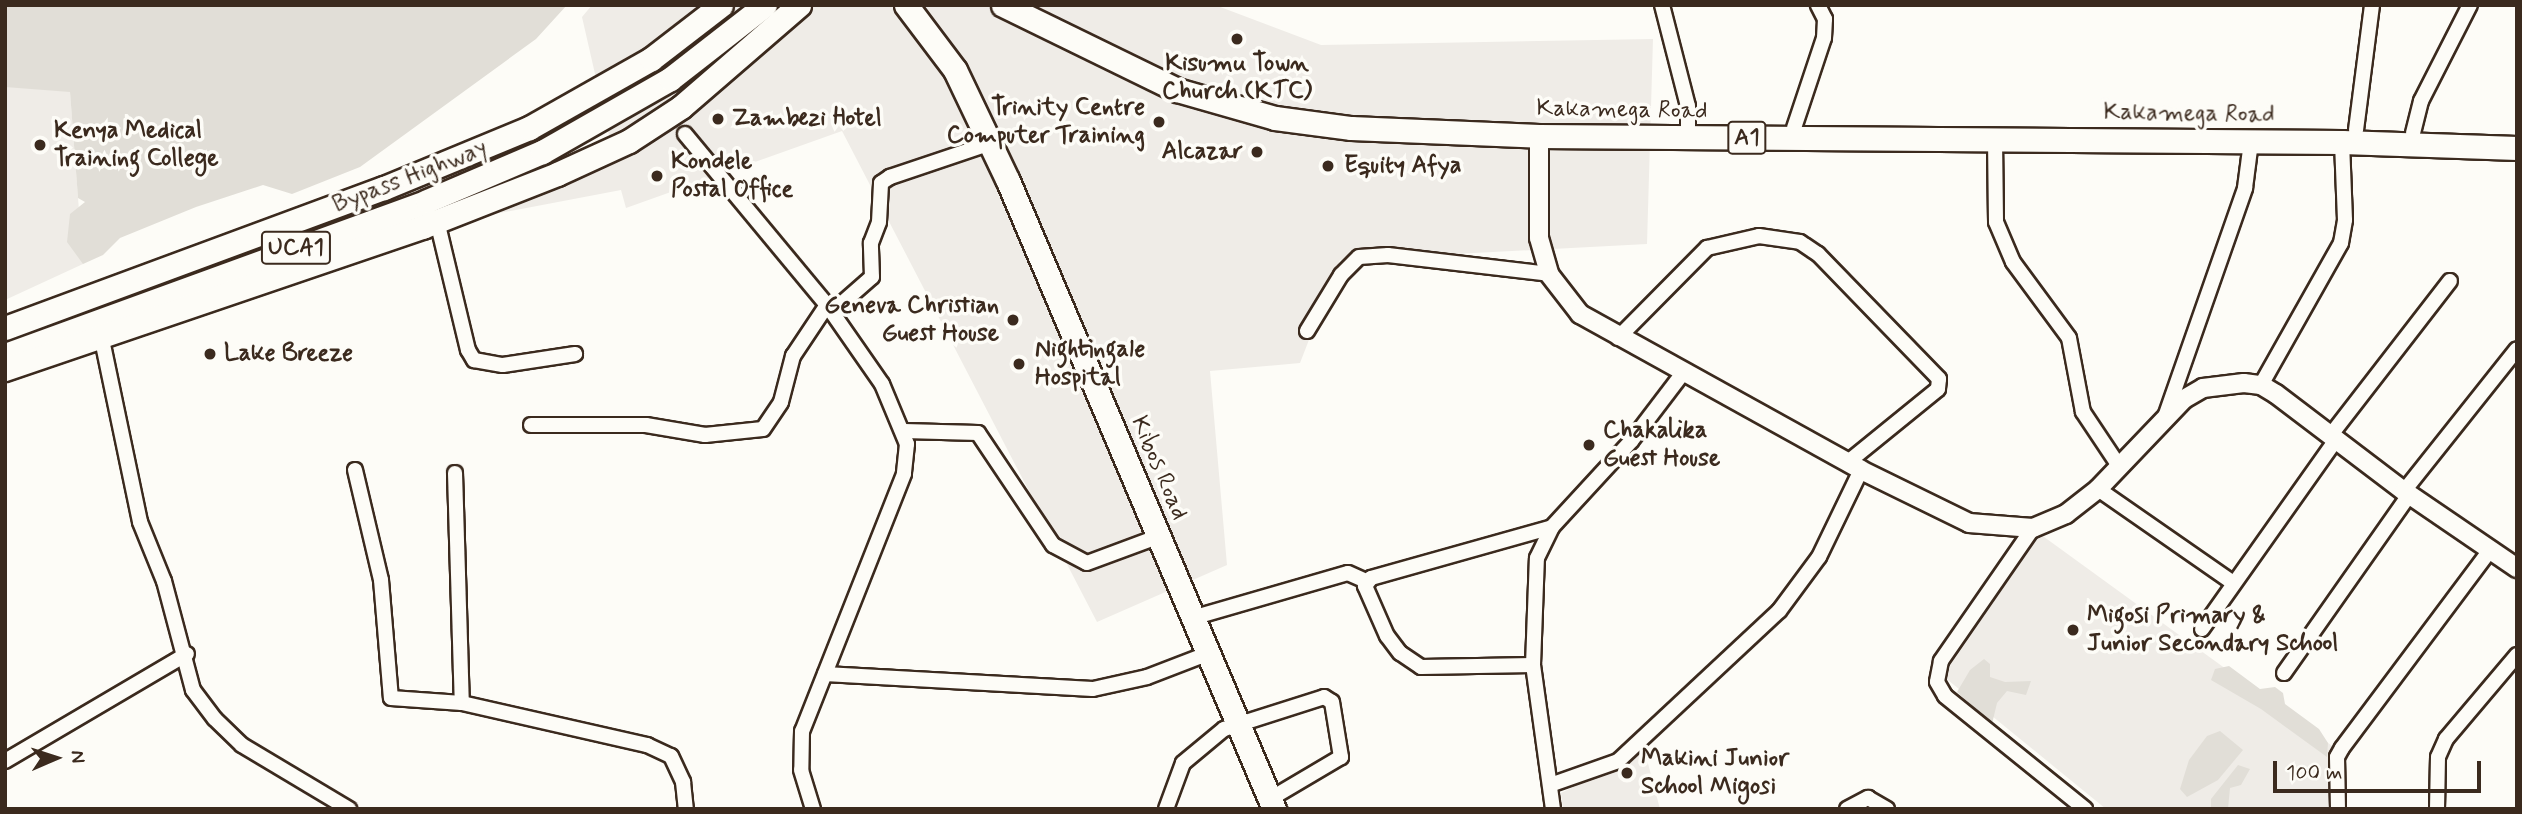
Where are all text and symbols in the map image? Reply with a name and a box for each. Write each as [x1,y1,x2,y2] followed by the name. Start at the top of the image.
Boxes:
[1229,31,1245,47] marker: Kisumu Town Church (KTC)
[1162,50,1312,106] place label: Kisumu Town Church (KTC)
[949,94,1145,150] place label: Trinity Centre Computer Training
[1537,94,1707,126] street label: Kakamega Road
[2104,98,2274,130] street label: Kakamega Road
[732,105,881,133] place label: Zambezi Hotel
[710,111,726,127] marker: Zambezi Hotel
[1151,114,1167,130] marker: Trinity Centre Computer Training
[54,117,218,173] place label: Kenya Medical Training College
[1726,119,1768,158] road number: A1
[330,135,490,219] street label: Bypass Highway
[32,137,48,153] marker: Kenya Medical Training College
[1162,138,1243,166] place label: Alcazar
[1249,144,1265,160] marker: Alcazar
[671,148,793,204] place label: Kondele Postal Office
[1344,152,1462,180] place label: Equity Afya
[1318,156,1338,176] marker: Equity Afya
[649,168,665,184] marker: Kondele Postal Office
[259,229,333,268] road number: UCA1
[824,292,999,348] place label: Geneva Christian Guest House
[1005,312,1021,328] marker: Geneva Christian Guest House
[1035,336,1145,392] place label: Nightingale Hospital
[224,340,352,368] place label: Lake Breeze
[202,346,218,362] marker: Lake Breeze
[1009,354,1029,374] marker: Nightingale Hospital
[1124,412,1194,524] street label: Kibos Road
[1603,417,1720,473] place label: Chakalika Guest House
[1581,437,1597,453] marker: Chakalika Guest House
[2087,602,2338,658] place label: Migosi Primary & Junior Secondary School
[2065,622,2081,638] marker: Migosi Primary & Junior Secondary School
[21,723,91,793] north arrow
[1641,745,1789,801] place label: Makini Junior School Migosi
[2277,748,2485,792] scale bar
[65,750,90,764] text: N
[2286,759,2342,787] text: 100 m
[1619,765,1635,781] marker: Makini Junior School Migosi

